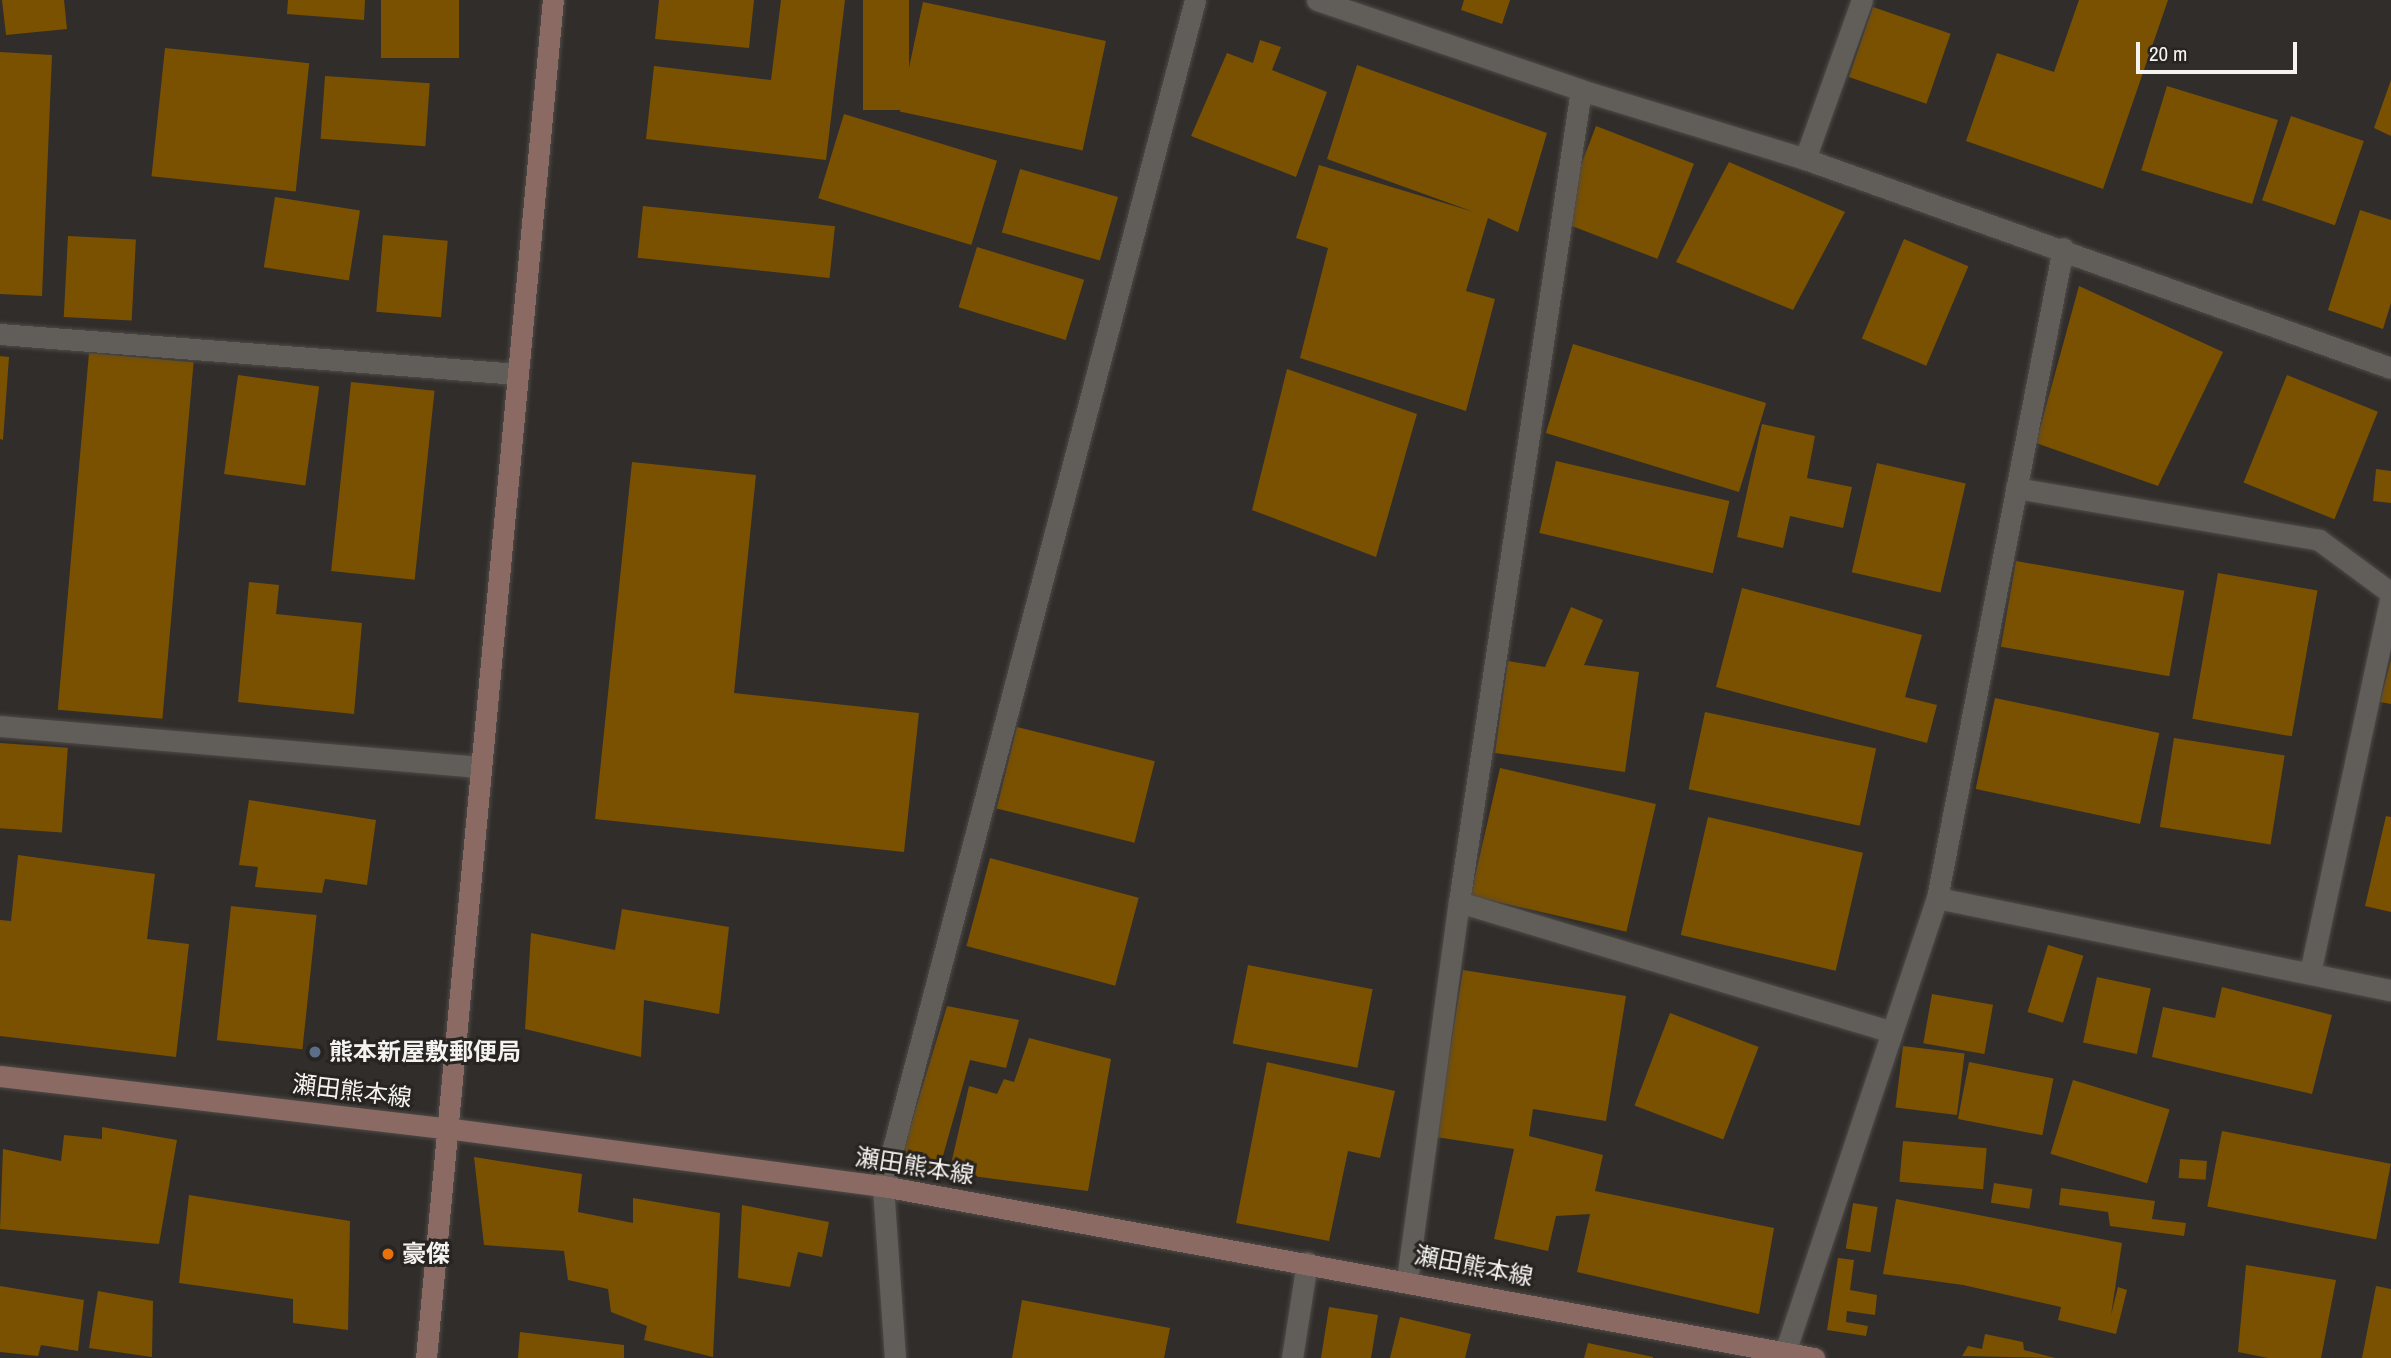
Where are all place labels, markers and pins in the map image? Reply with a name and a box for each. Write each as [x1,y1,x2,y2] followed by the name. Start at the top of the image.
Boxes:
[329,1038,521,1066] place label: 熊本新屋敷郵便局
[307,1044,323,1060] marker: 熊本新屋敷郵便局
[402,1240,450,1268] place label: 豪傑
[380,1246,396,1262] marker: 豪傑

